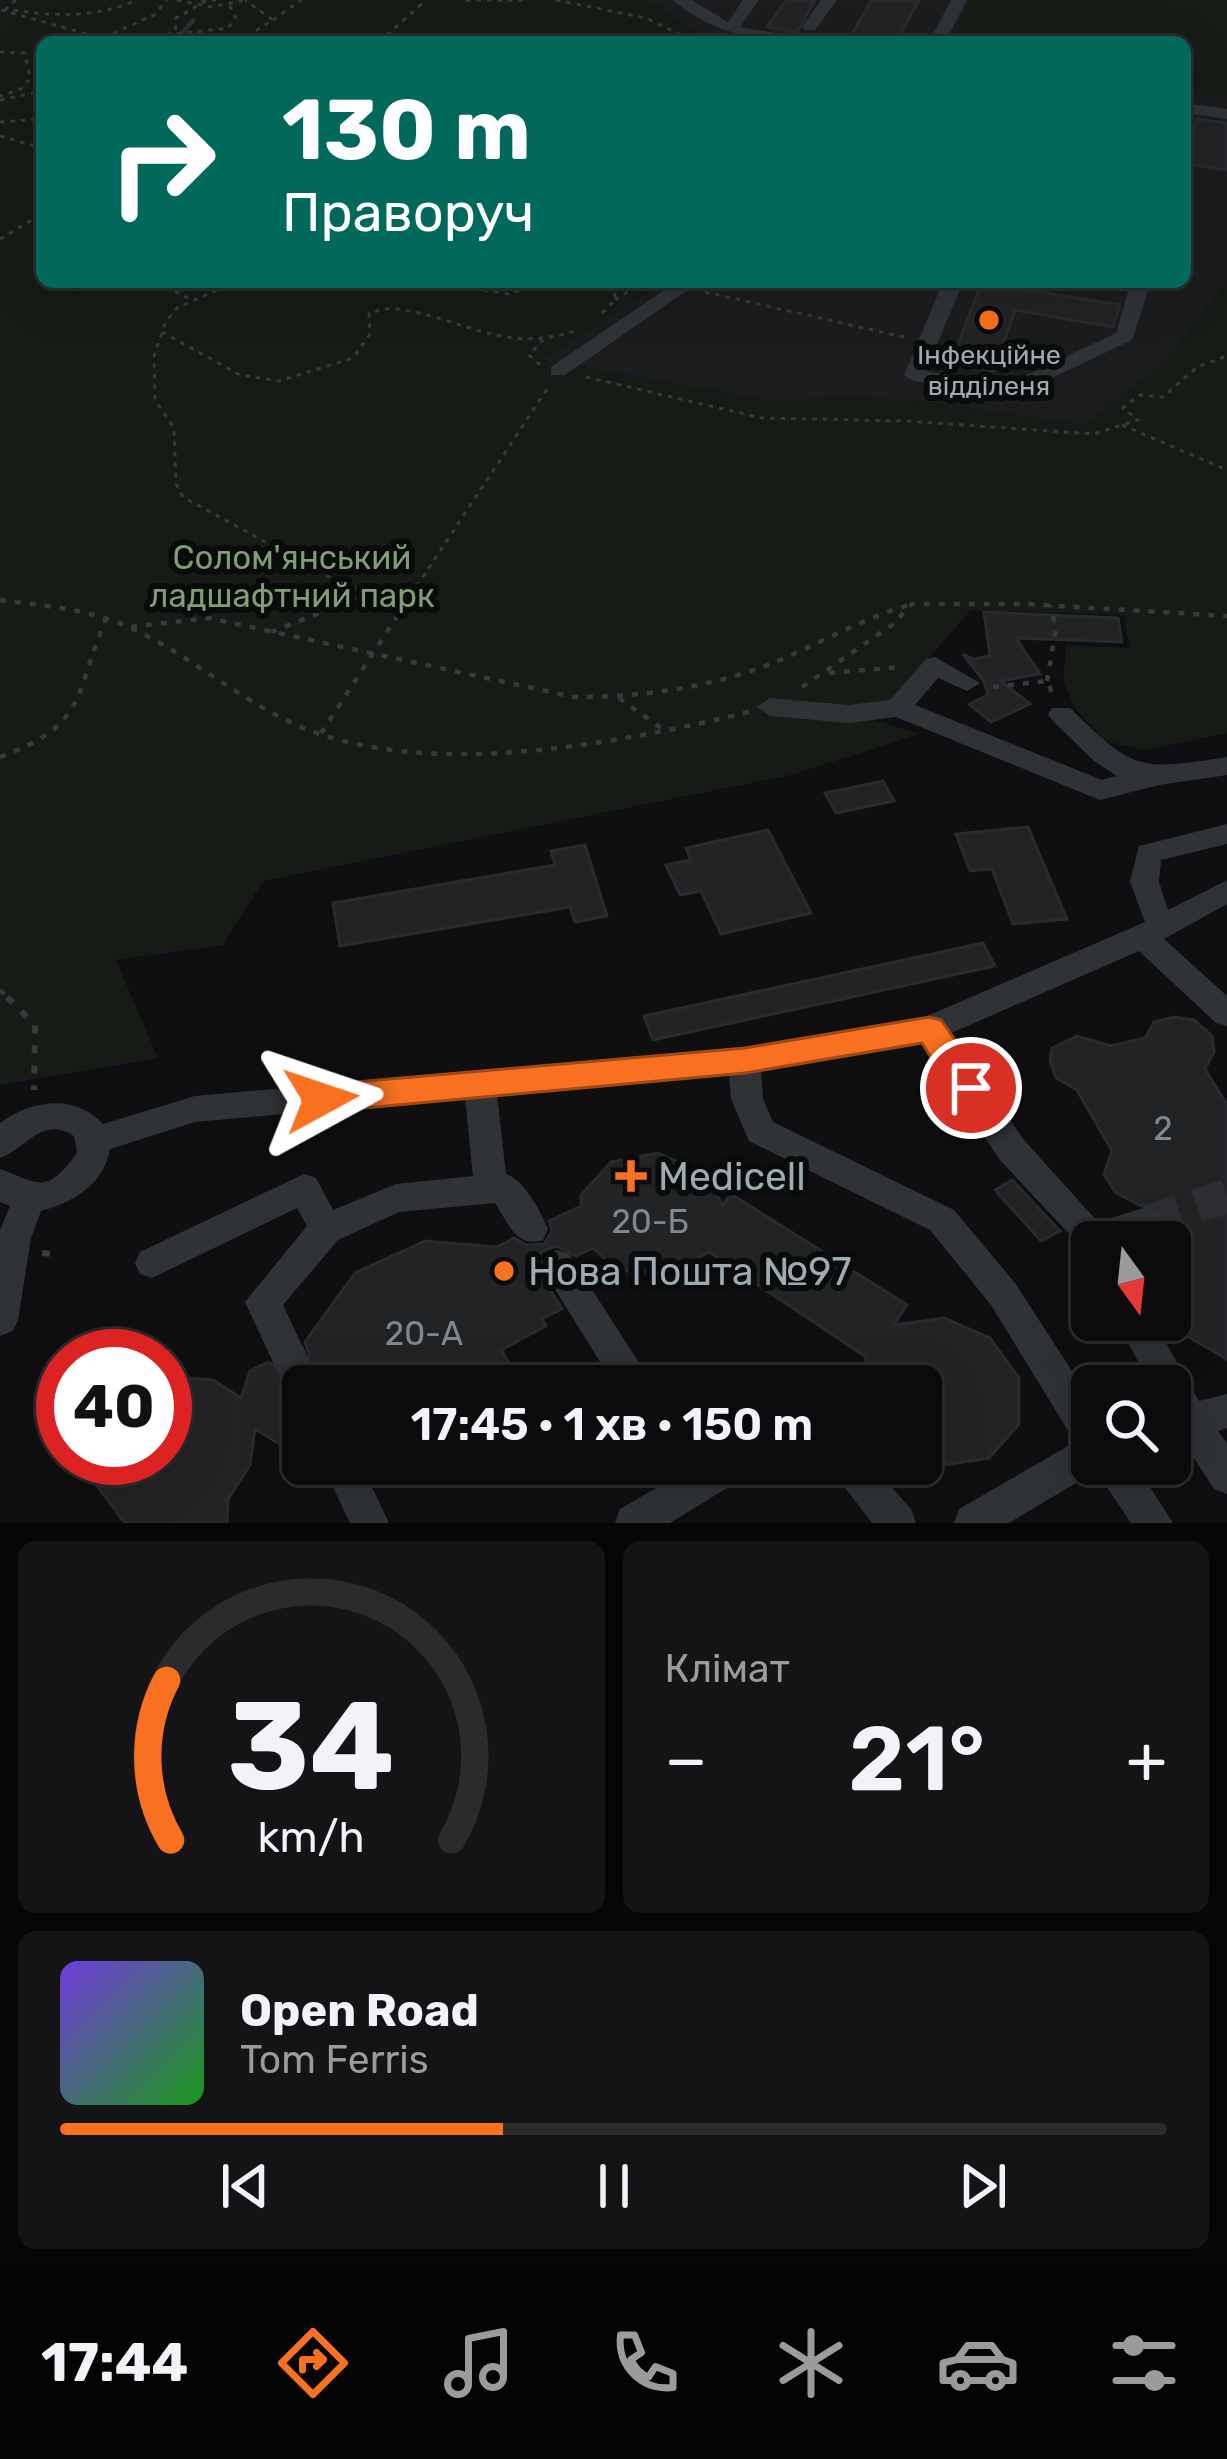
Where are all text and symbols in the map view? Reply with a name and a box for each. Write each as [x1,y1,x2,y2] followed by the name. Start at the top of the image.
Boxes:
[282,80,531,180] text: 130 m
[84,84,240,240] icon: right
[282,181,534,245] text: Праворуч
[976,307,1002,333] marker: Інфекційне відділеня
[917,339,1061,402] place label: Інфекційне відділеня
[149,538,435,615] park label: Солом'янський ладшафтний парк
[258,1036,384,1162] position arrow
[920,1037,1022,1139] pin
[938,1055,1004,1121] icon: arrive
[1153,1109,1173,1148] house number: 2
[658,1154,806,1200] place label: Medicell
[615,1160,647,1192] marker: Medicell
[611,1202,689,1241] house number: 20-Б
[1071,1221,1191,1341] north arrow
[1071,1221,1191,1485] map controls
[528,1249,851,1295] place label: Нова Пошта №97
[491,1258,517,1284] marker: Нова Пошта №97
[385,1314,463,1353] house number: 20-А
[36,1329,192,1485] speed limit sign: 40
[1071,1365,1191,1485] button: search
[411,1398,813,1451] text: 17:45 · 1 хв · 150 m
[665,1646,790,1692] text: Клімат
[228,1672,395,1820] text: 34
[848,1706,985,1813] text: 21°
[665,1720,707,1799] text: −
[1126,1720,1167,1799] text: +
[258,1812,365,1863] text: km/h
[240,1984,479,2037] text: Open Road
[240,2037,429,2083] text: Tom Ferris
[212,2153,278,2219] icon: previous
[581,2153,647,2219] icon: pause
[950,2153,1016,2219] icon: next
[271,2321,355,2405] icon: directions
[437,2321,521,2405] icon: music
[603,2321,687,2405] icon: phone
[769,2321,853,2405] icon: climate
[936,2321,1020,2405] icon: car
[1102,2321,1186,2405] icon: filters
[41,2331,188,2395] text: 17:44

